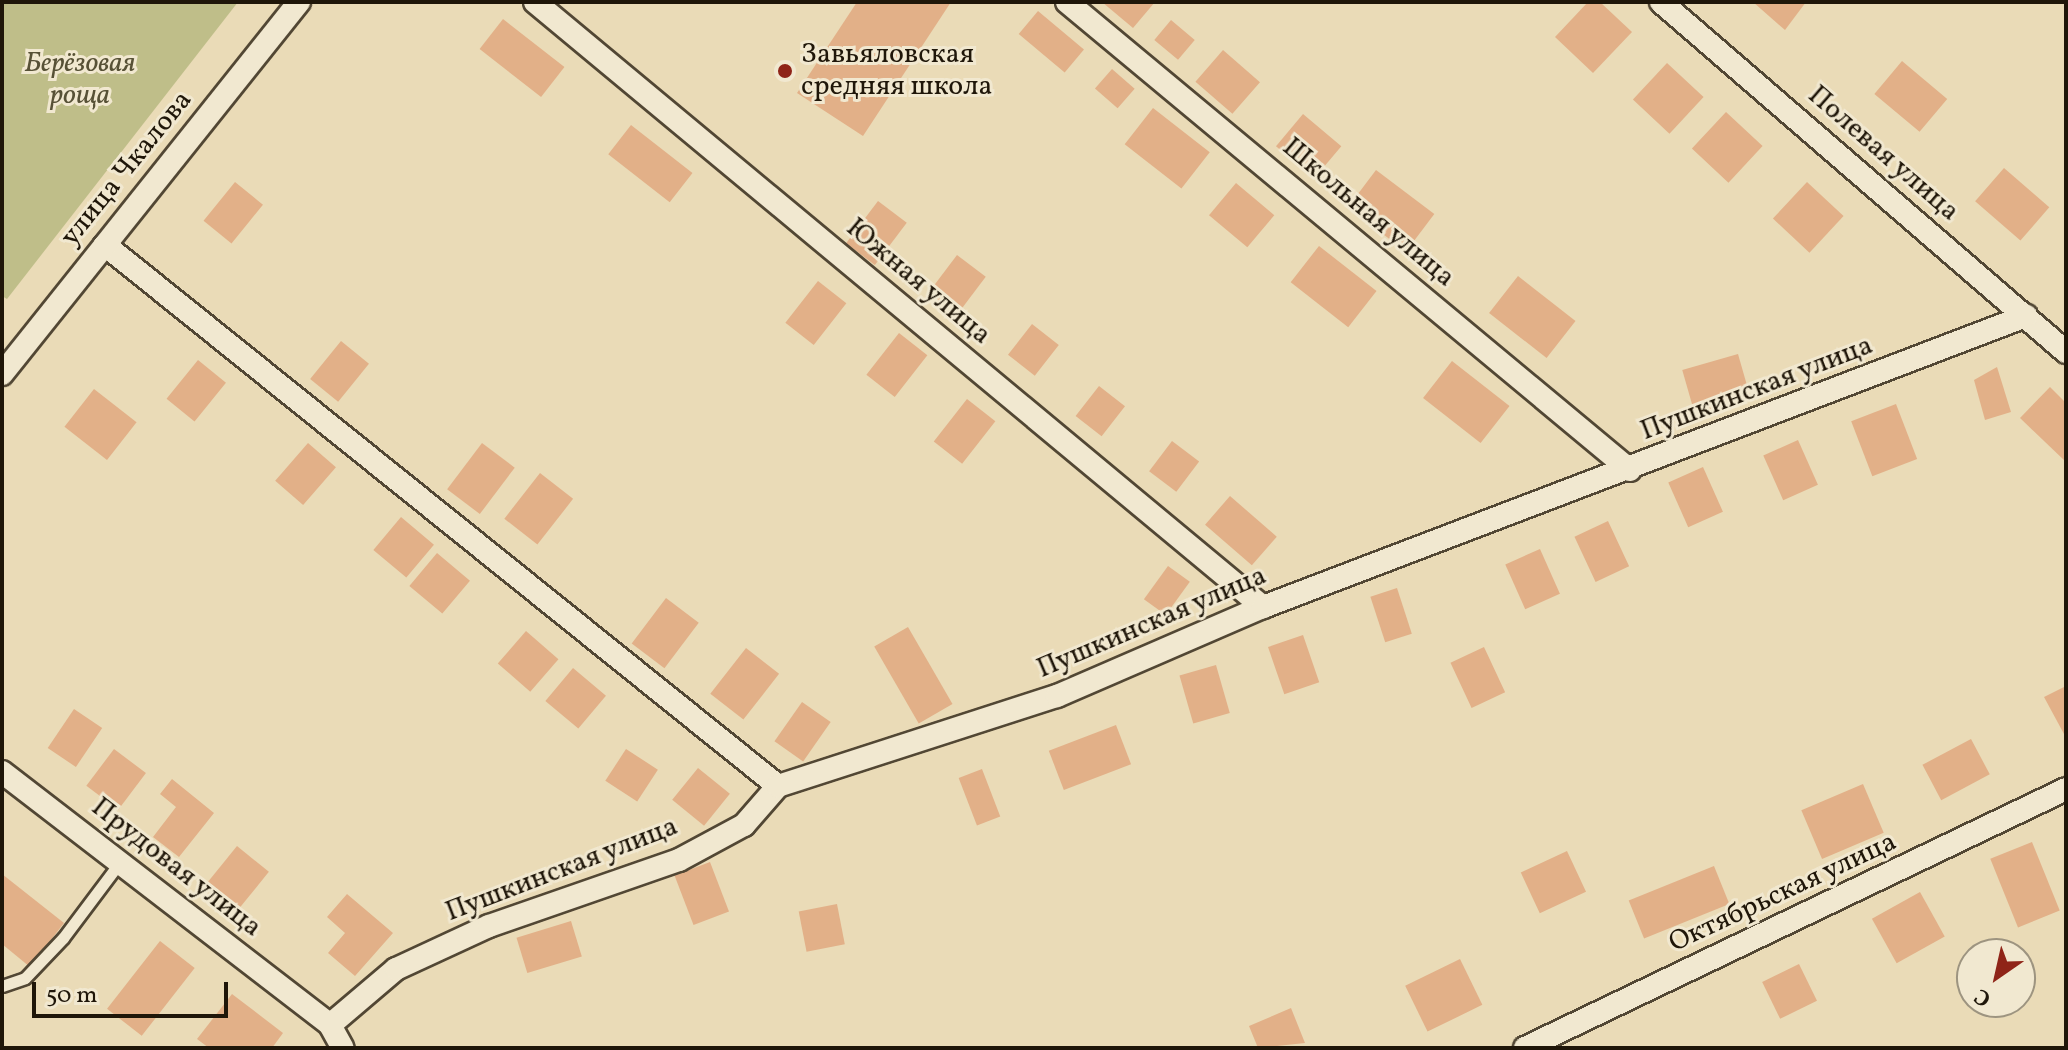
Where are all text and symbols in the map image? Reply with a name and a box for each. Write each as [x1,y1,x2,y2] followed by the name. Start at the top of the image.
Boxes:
[801,38,992,104] place label: Завьяловская средняя школа
[25,47,135,113] park label: Берёзовая роща
[776,62,794,80] marker: Завьяловская средняя школа
[1800,79,1966,229] street label: Полевая улица
[54,84,200,254] street label: улица Чкалова
[1275,131,1461,295] street label: Школьная улица
[838,211,998,353] street label: Южная улица
[1636,329,1878,449] street label: Пушкинская улица
[1032,559,1272,687] street label: Пушкинская улица
[84,791,268,945] street label: Прудовая улица
[441,810,683,930] street label: Пушкинская улица
[1664,825,1902,961] street label: Октябрьская улица
[1956,938,2036,1018] north arrow
[36,966,232,1016] scale bar
[46,979,98,1013] text: 50 m
[1969,980,1998,1013] text: С

